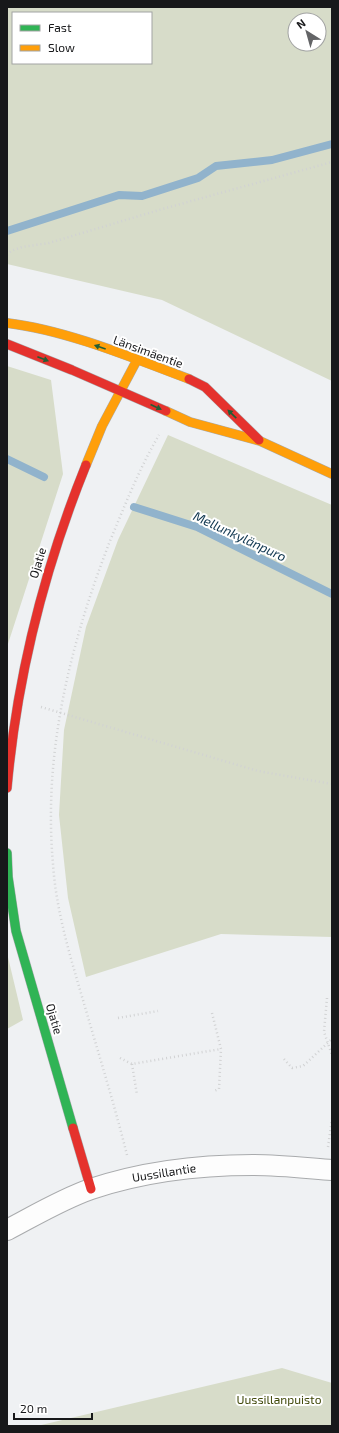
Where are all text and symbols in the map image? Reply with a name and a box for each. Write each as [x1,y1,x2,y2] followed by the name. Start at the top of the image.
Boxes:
[12,12,152,64] legend
[287,12,327,52] north arrow
[294,16,308,31] text: N
[48,20,72,34] text: Fast
[48,40,75,54] text: Slow
[112,332,185,370] street label: Länsimäentie
[94,344,106,350] one-way arrow
[37,356,49,362] one-way arrow
[151,404,162,410] one-way arrow
[227,409,237,419] one-way arrow
[191,507,289,565] water label: Mellunkylänpuro
[26,546,49,580] street label: Ojatie
[43,1002,66,1036] street label: Ojatie
[131,1160,197,1184] street label: Uussillantie
[237,1392,322,1406] park label: Uussillanpuisto
[14,1395,92,1421] scale bar
[20,1401,47,1415] text: 20 m

